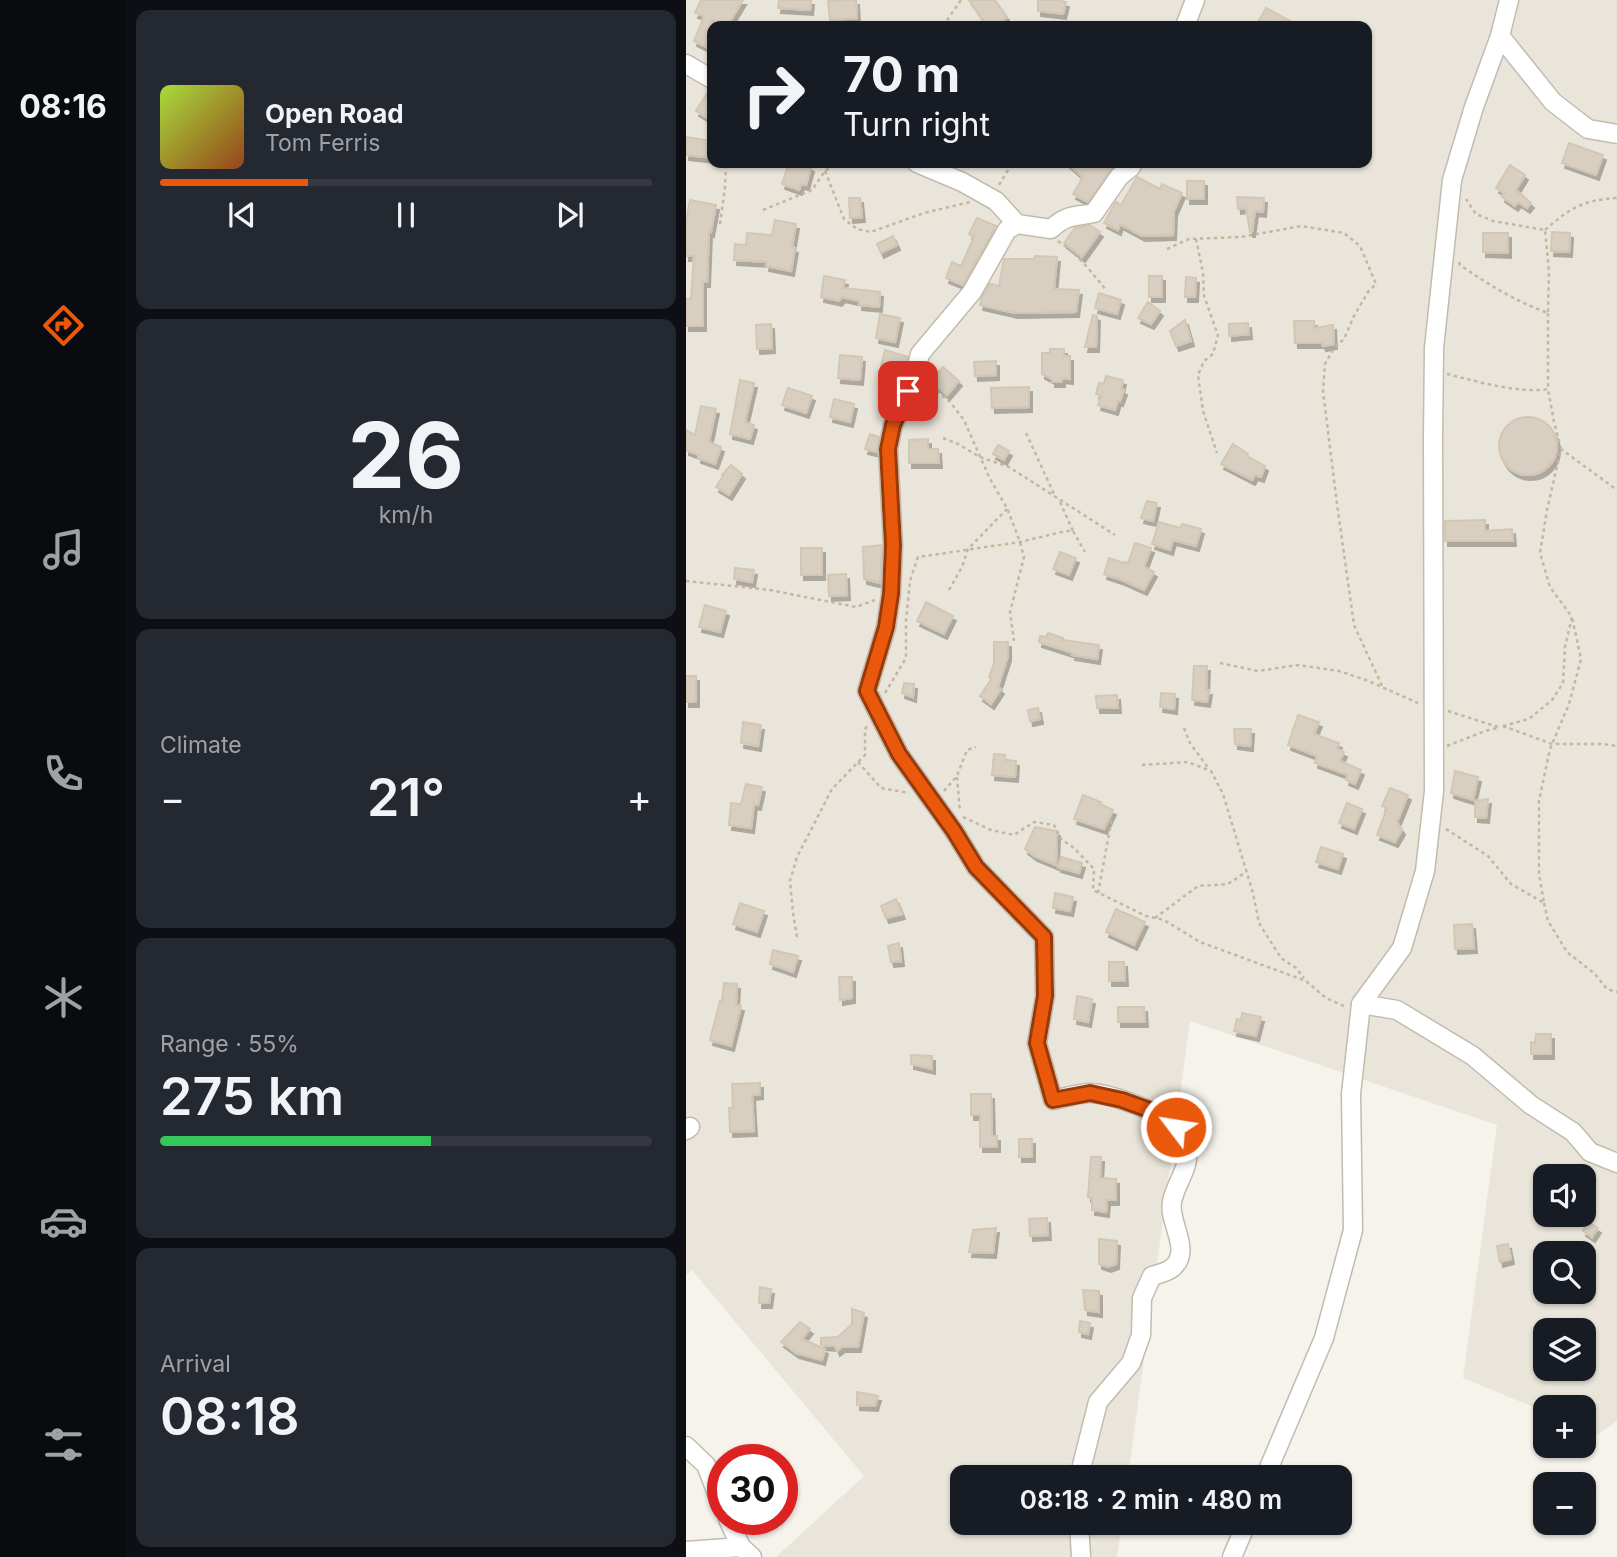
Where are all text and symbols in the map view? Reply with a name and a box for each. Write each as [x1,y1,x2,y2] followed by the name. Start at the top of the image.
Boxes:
[843,45,960,104] text: 70 m
[728,49,819,140] icon: right
[19,87,107,126] text: 08:16
[265,98,404,129] text: Open Road
[843,105,990,144] text: Turn right
[265,129,380,157] text: Tom Ferris
[223,196,261,234] icon: previous
[387,196,425,234] icon: pause
[551,196,589,234] icon: next
[39,301,88,350] icon: directions
[878,361,938,421] pin
[889,372,927,410] icon: arrive
[348,400,464,510] text: 26
[379,501,433,529] text: km/h
[39,525,88,574] icon: music
[160,731,242,759] text: Climate
[39,749,88,798] icon: phone
[367,766,445,829] text: 21°
[160,775,185,821] text: −
[627,775,652,821] text: +
[39,973,88,1022] icon: climate
[160,1030,299,1058] text: Range · 55%
[160,1065,344,1128] text: 275 km
[1139,1090,1213,1164] position arrow
[1533,1164,1596,1535] map controls
[1533,1164,1596,1227] button: sound
[39,1197,88,1246] icon: car
[1533,1241,1596,1304] button: search
[1533,1318,1596,1381] button: layers
[160,1350,231,1378] text: Arrival
[160,1385,299,1448] text: 08:18
[1533,1395,1596,1458] button: +
[39,1420,88,1469] icon: filters
[707,1444,798,1535] speed limit sign: 30
[1533,1472,1596,1535] button: −
[1020,1484,1282,1515] text: 08:18 · 2 min · 480 m

